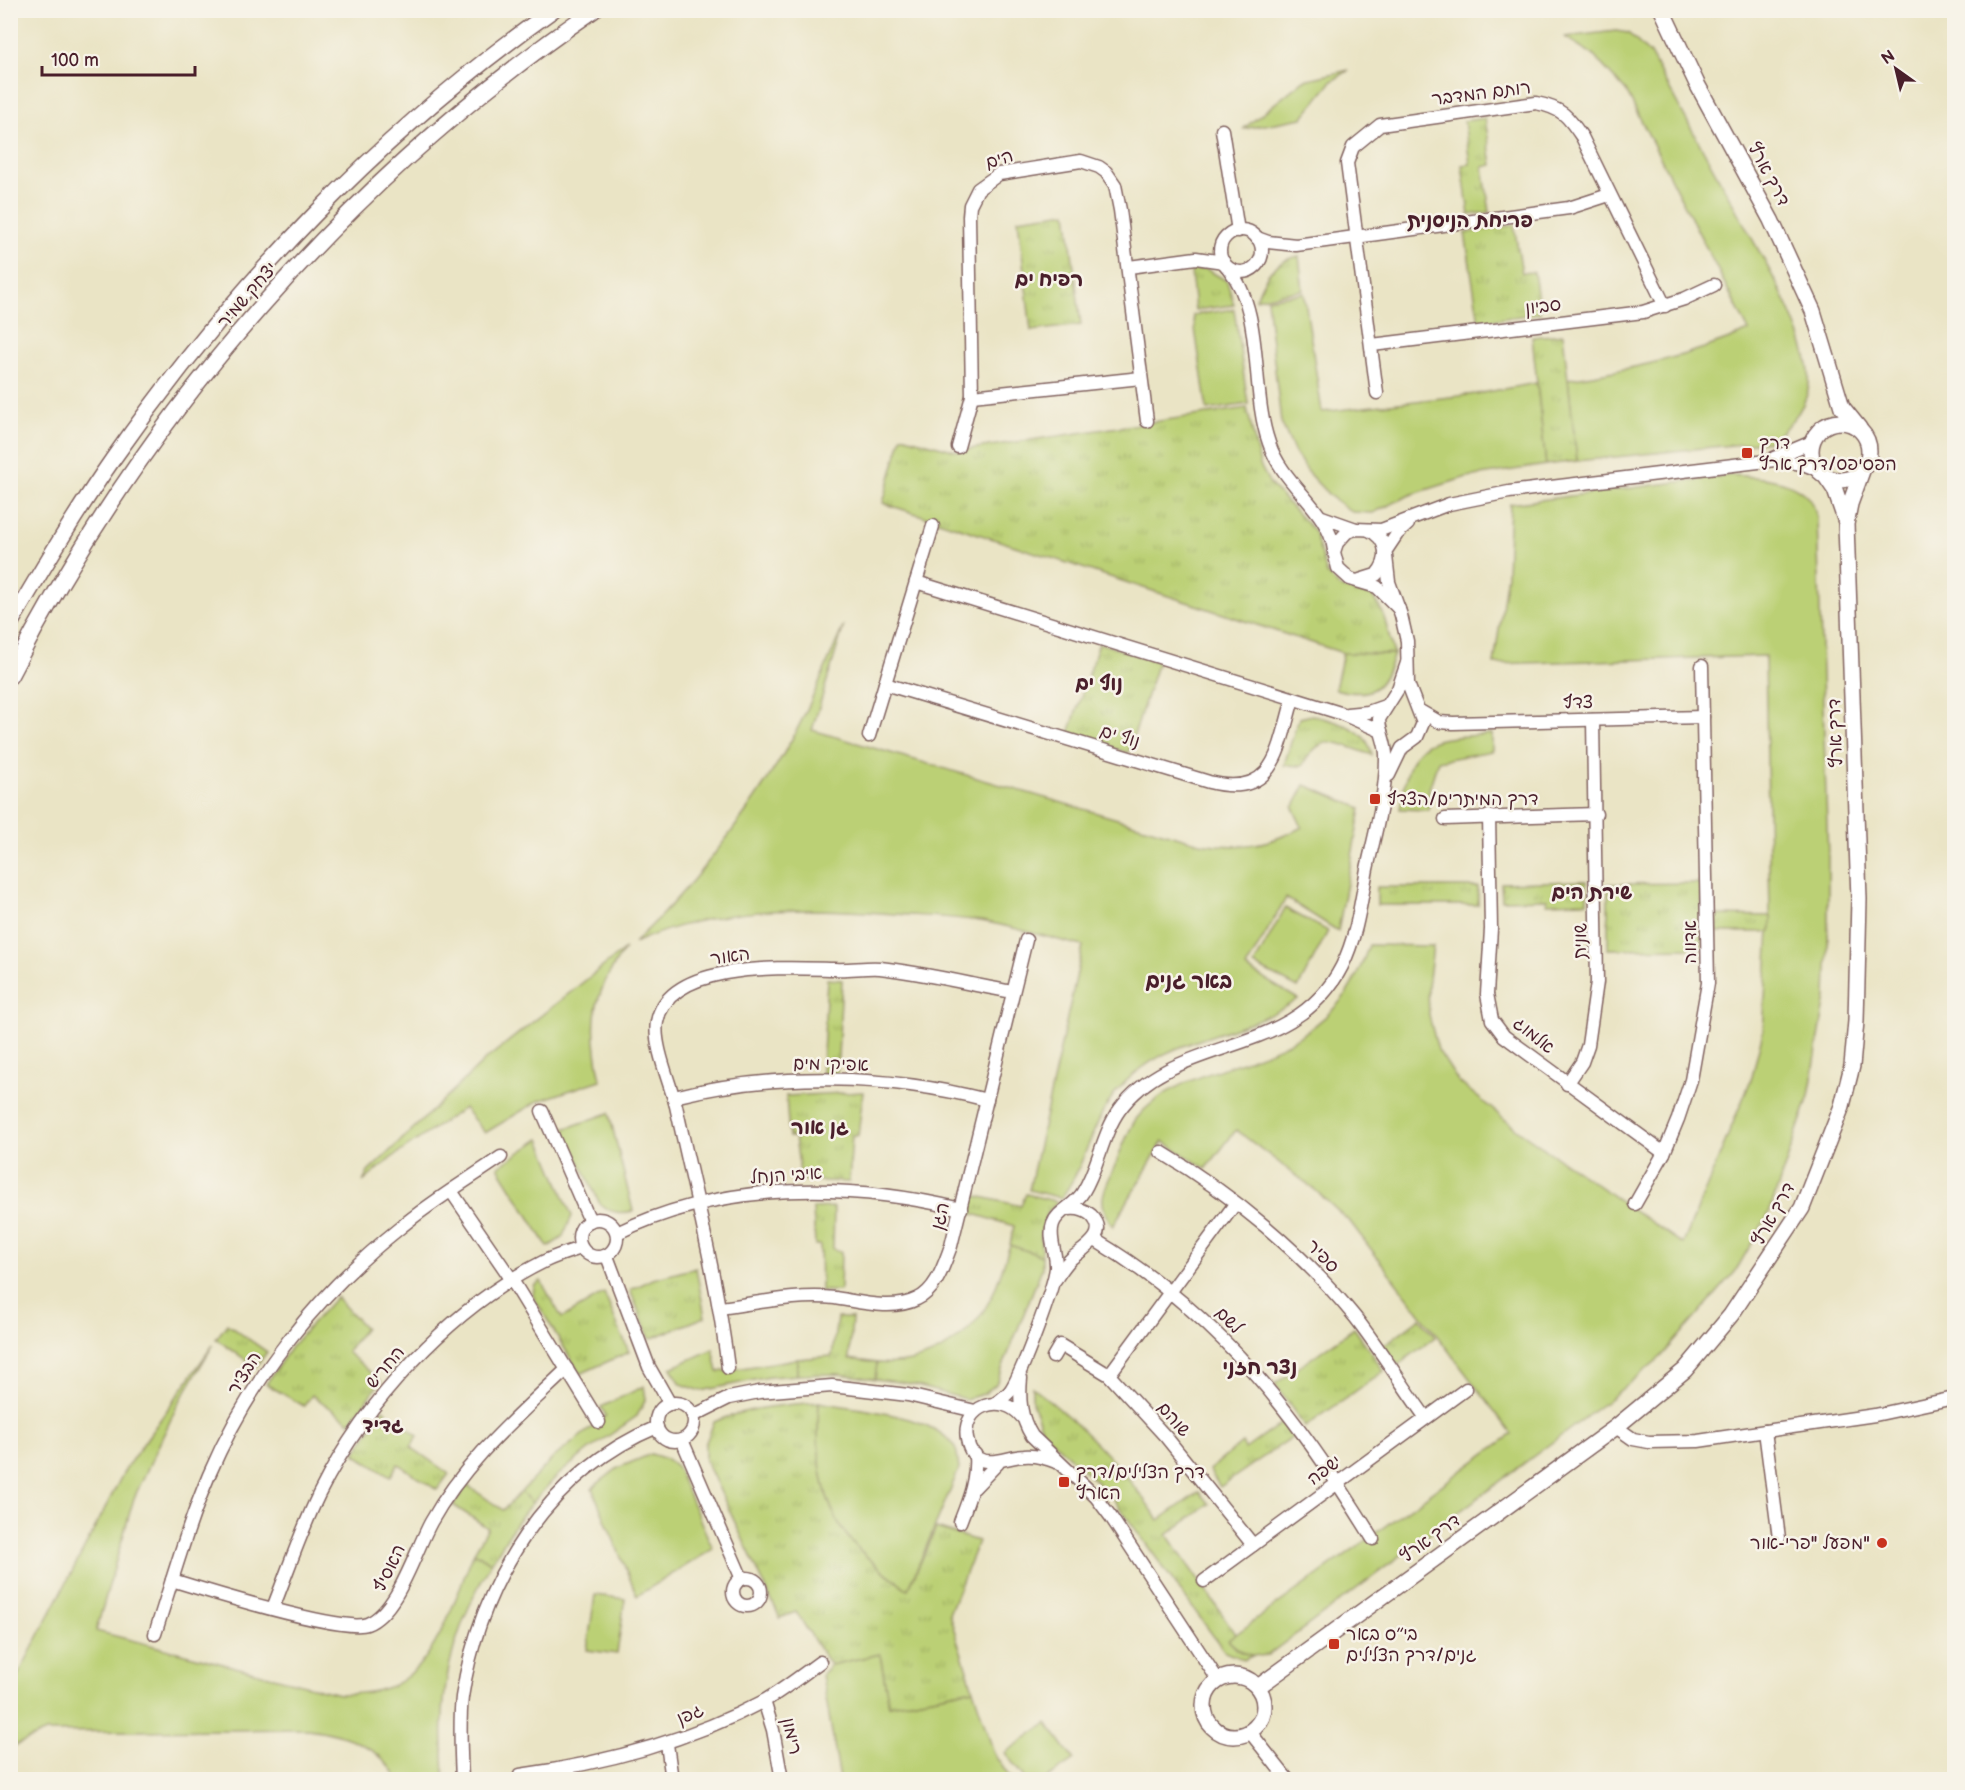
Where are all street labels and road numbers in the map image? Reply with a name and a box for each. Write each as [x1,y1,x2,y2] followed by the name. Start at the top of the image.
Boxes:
[1430,77,1532,110] street label: רותם המדבר
[1743,139,1794,210] street label: דרך ארץ
[982,145,1016,174] street label: הים
[213,258,282,332] street label: יצחק שמיר
[1524,294,1562,319] street label: סביון
[1563,692,1593,713] street label: צדף
[1824,698,1847,768] street label: דרך ארץ
[1097,720,1142,752] street label: נוף ים
[1680,920,1701,964] street label: אדווה
[1570,922,1591,959] street label: שונית
[709,943,751,970] street label: האור
[1509,1012,1559,1058] street label: אלמוג
[793,1053,869,1076] street label: אפיקי מים
[749,1162,823,1189] street label: איבי הנחל
[1748,1179,1799,1250] street label: דרך ארץ
[927,1200,954,1232] street label: הגן
[1302,1235,1343,1277] street label: ספיר
[1211,1302,1247,1339] street label: לשם
[362,1342,409,1393] street label: החריש
[223,1348,266,1399] street label: הבציר
[1153,1397,1195,1441] street label: שוהם
[1303,1451,1345,1490] street label: ישפה
[1396,1510,1464,1567] street label: דרך ארץ
[369,1541,410,1595] street label: האסיף
[674,1699,707,1730] street label: גפן
[777,1716,806,1757] street label: רימון

